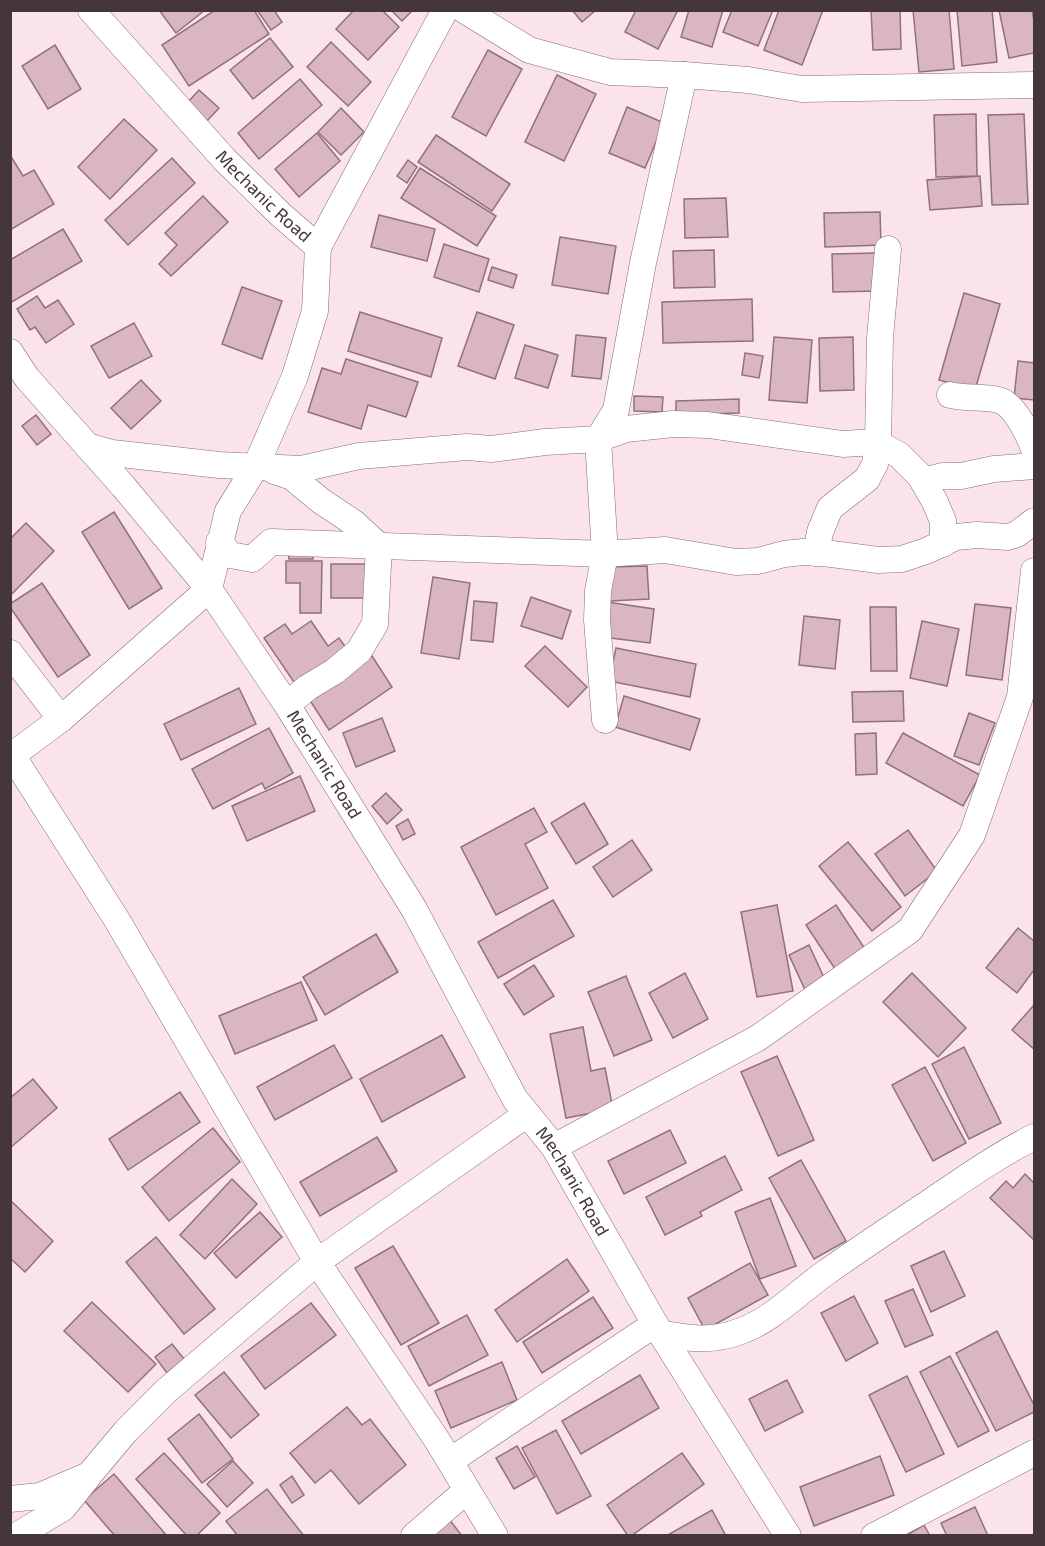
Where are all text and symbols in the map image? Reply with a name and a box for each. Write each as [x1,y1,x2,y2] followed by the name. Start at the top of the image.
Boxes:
[211,145,316,246] street label: Mechanic Road
[283,706,367,822] street label: Mechanic Road
[532,1122,614,1240] street label: Mechanic Road

